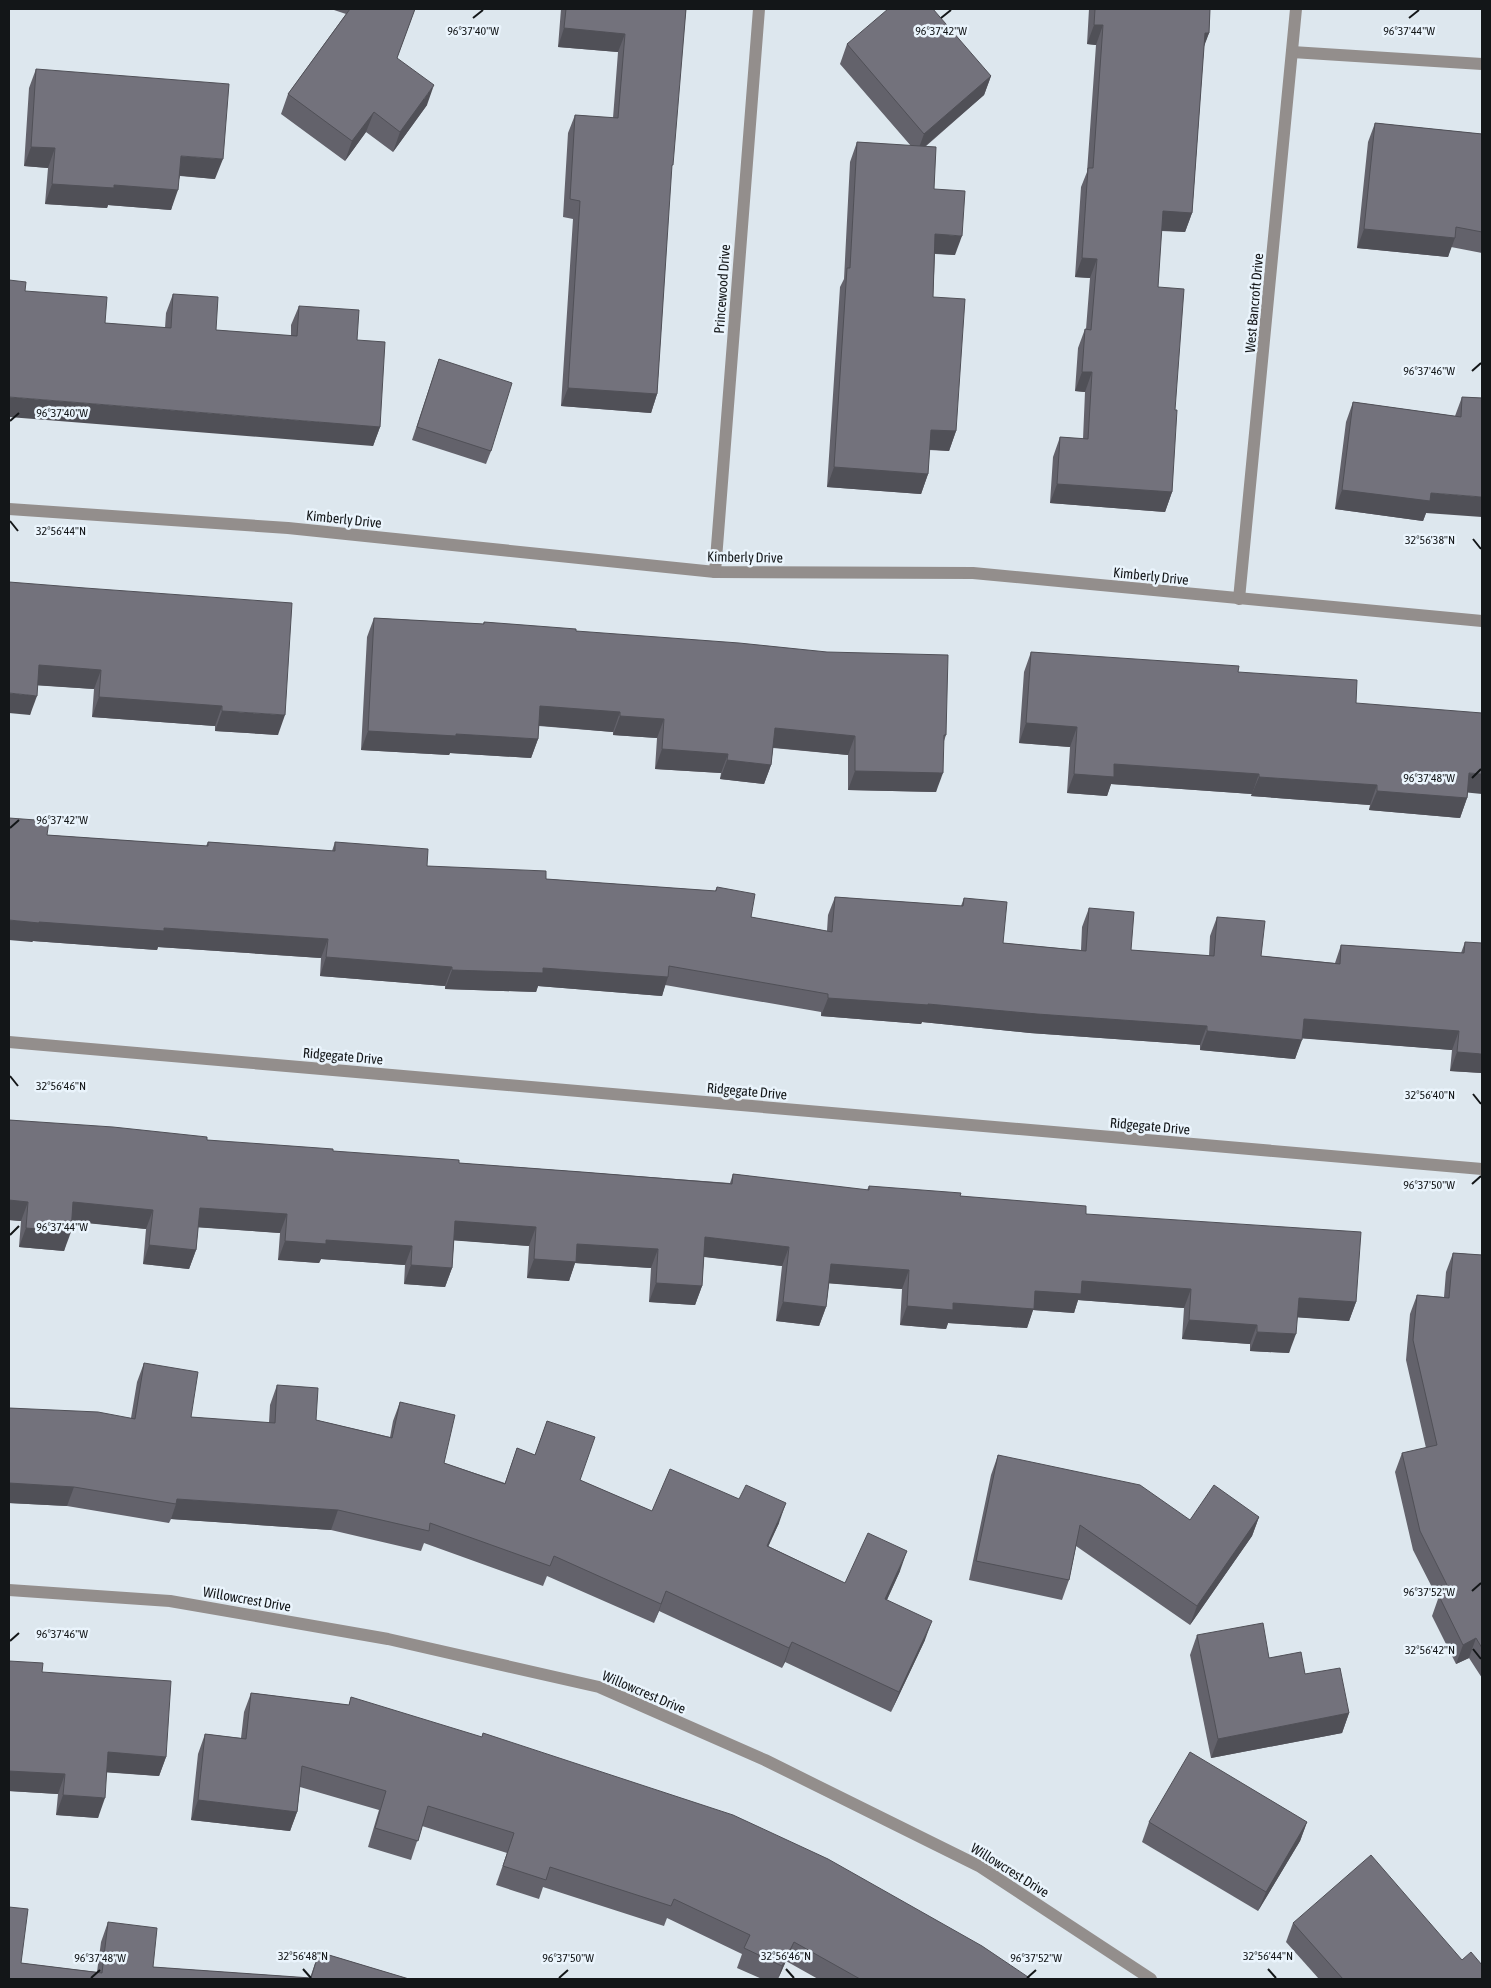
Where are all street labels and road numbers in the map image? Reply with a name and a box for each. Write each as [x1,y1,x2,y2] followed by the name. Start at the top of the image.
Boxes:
[711,244,733,334] street label: Princewood Drive
[1242,253,1266,353] street label: West Bancroft Drive
[306,507,382,531] street label: Kimberly Drive
[707,548,783,566] street label: Kimberly Drive
[1113,564,1189,588] street label: Kimberly Drive
[302,1045,384,1067] street label: Ridgegate Drive
[706,1080,788,1102] street label: Ridgegate Drive
[1109,1115,1191,1137] street label: Ridgegate Drive
[202,1583,292,1615] street label: Willowcrest Drive
[600,1667,688,1717] street label: Willowcrest Drive
[968,1840,1052,1900] street label: Willowcrest Drive

